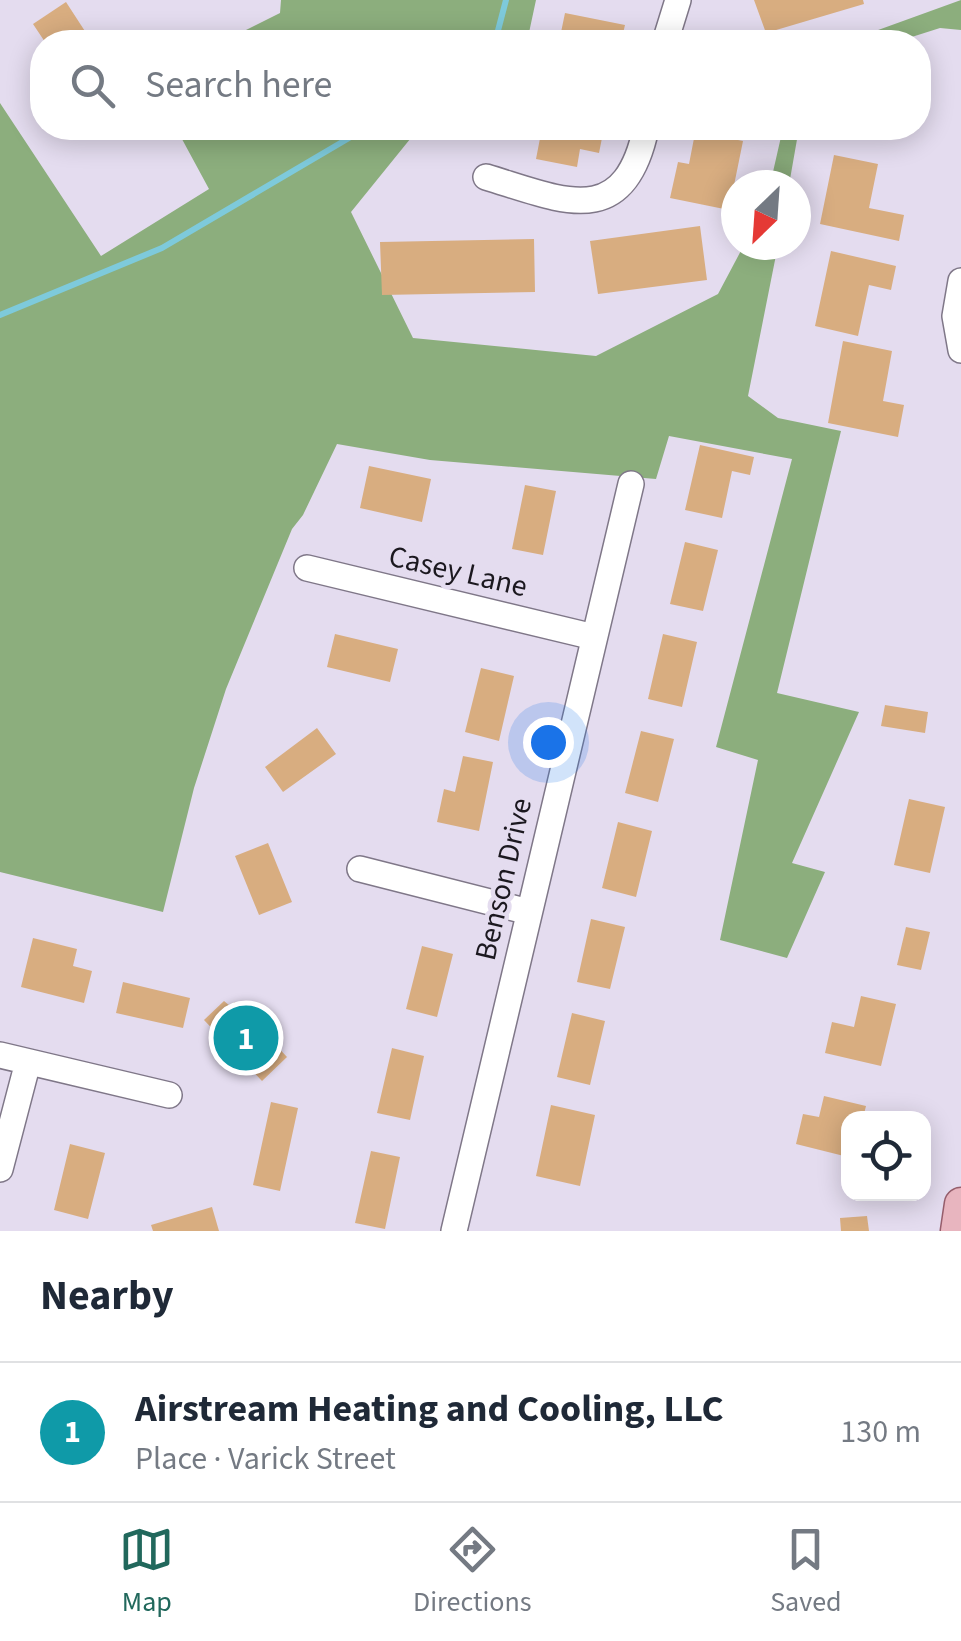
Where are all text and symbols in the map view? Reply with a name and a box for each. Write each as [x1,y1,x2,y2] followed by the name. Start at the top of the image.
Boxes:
[30,30,931,140] search box
[65,58,120,113] icon: search
[145,58,332,112] text: Search here
[721,170,811,260] north arrow
[384,535,531,608] street label: Casey Lane
[523,717,574,768] your location
[464,794,543,964] street label: Benson Drive
[214,1000,278,1076] pin: 1
[841,1111,931,1201] map controls
[841,1111,931,1201] button: locate
[40,1266,174,1326] text: Nearby
[135,1382,724,1436] text: Airstream Heating and Cooling, LLC
[64,1409,81,1455] text: 1
[840,1409,921,1455] text: 130 m
[135,1436,396,1482] text: Place · Varick Street
[119,1522,174,1622] tab: Map
[413,1522,532,1622] tab: Directions
[770,1522,842,1622] tab: Saved

